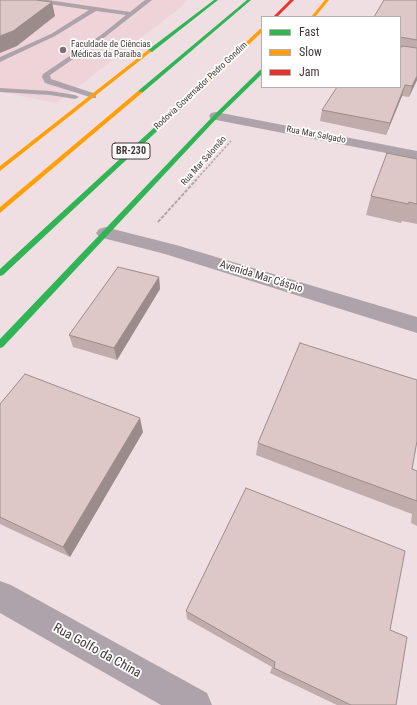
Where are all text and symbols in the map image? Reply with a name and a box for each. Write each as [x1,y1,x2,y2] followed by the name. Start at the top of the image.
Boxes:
[261,16,401,88] legend
[299,25,319,39] text: Fast
[71,40,151,61] place label: Faculdade de Ciências Médicas da Paraíba
[152,40,250,132] street label: Rodovia Governador Pedro Gondim
[58,45,68,55] marker: Faculdade de Ciências Médicas da Paraíba
[299,45,322,59] text: Slow
[299,65,320,79] text: Jam
[285,124,347,146] street label: Rua Mar Salgado
[179,134,229,188] street label: Rua Mar Salomão
[112,143,150,159] road number: BR-230
[218,258,304,296] street label: Avenida Mar Cáspio
[50,620,144,682] street label: Rua Golfo da China

